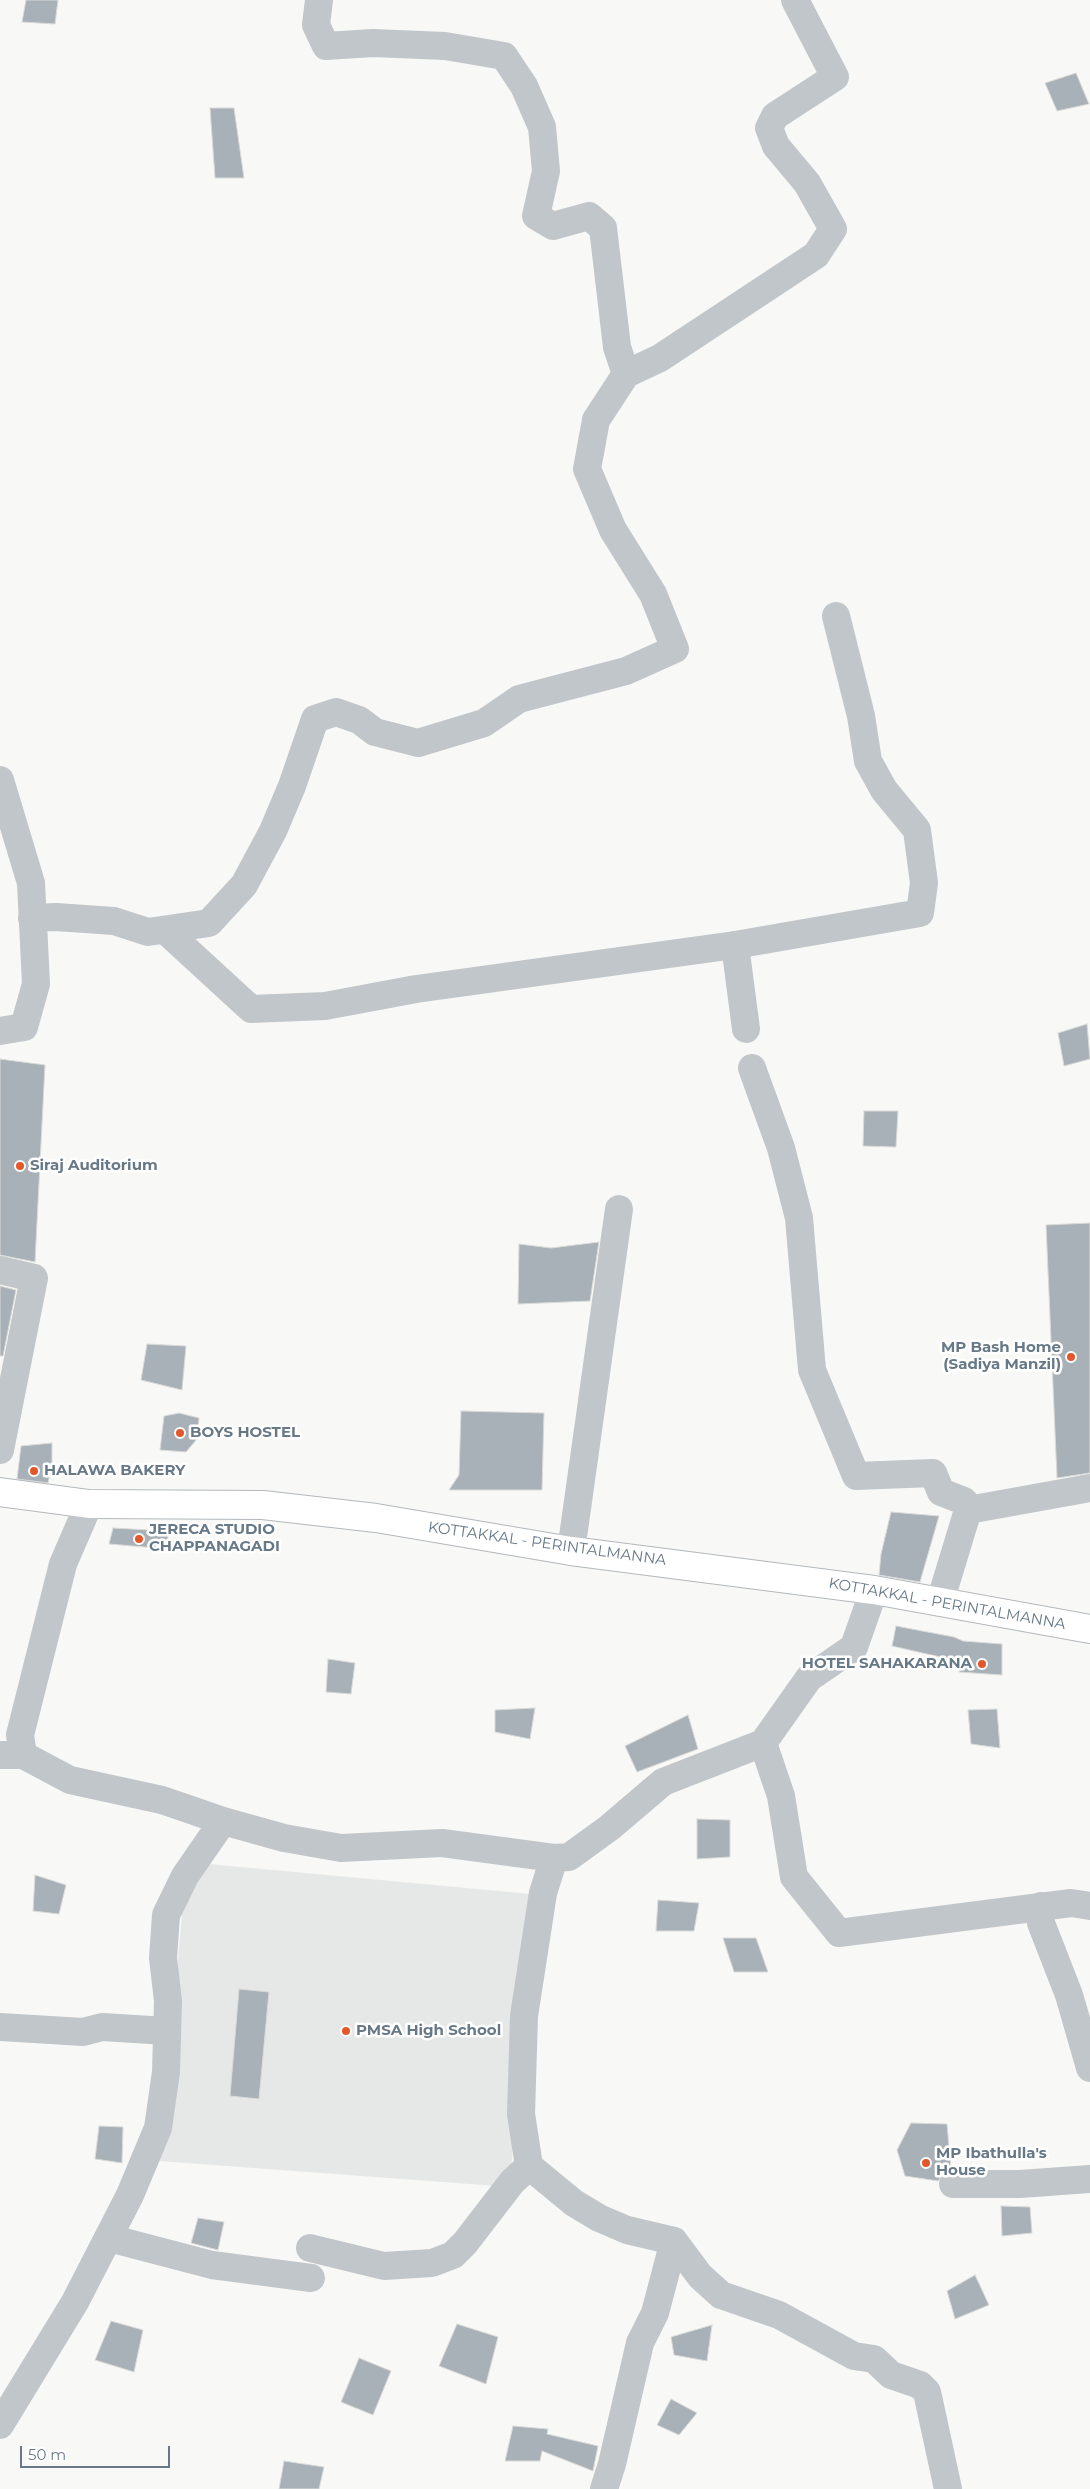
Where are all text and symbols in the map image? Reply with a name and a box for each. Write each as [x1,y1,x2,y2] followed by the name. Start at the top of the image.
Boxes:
[30,1157,158,1175] place label: Siraj Auditorium
[14,1160,26,1172] marker: Siraj Auditorium
[941,1339,1061,1374] place label: MP Bash Home (Sadiya Manzil)
[1065,1351,1077,1363] marker: MP Bash Home (Sadiya Manzil)
[190,1424,300,1442] place label: BOYS HOSTEL
[174,1427,186,1439] marker: BOYS HOSTEL
[44,1462,185,1480] place label: HALAWA BAKERY
[28,1465,40,1477] marker: HALAWA BAKERY
[427,1518,667,1570] street label: KOTTAKKAL - PERINTALMANNA
[149,1521,280,1556] place label: JERECA STUDIO CHAPPANAGADI
[133,1533,145,1545] marker: JERECA STUDIO CHAPPANAGADI
[827,1574,1067,1634] street label: KOTTAKKAL - PERINTALMANNA
[802,1655,972,1673] place label: HOTEL SAHAKARANA
[976,1658,988,1670] marker: HOTEL SAHAKARANA
[356,2022,501,2040] place label: PMSA High School
[340,2025,352,2037] marker: PMSA High School
[936,2145,1047,2180] place label: MP Ibathulla's House
[920,2157,932,2169] marker: MP Ibathulla's House
[22,2436,172,2468] scale bar
[28,2445,66,2464] text: 50 m

